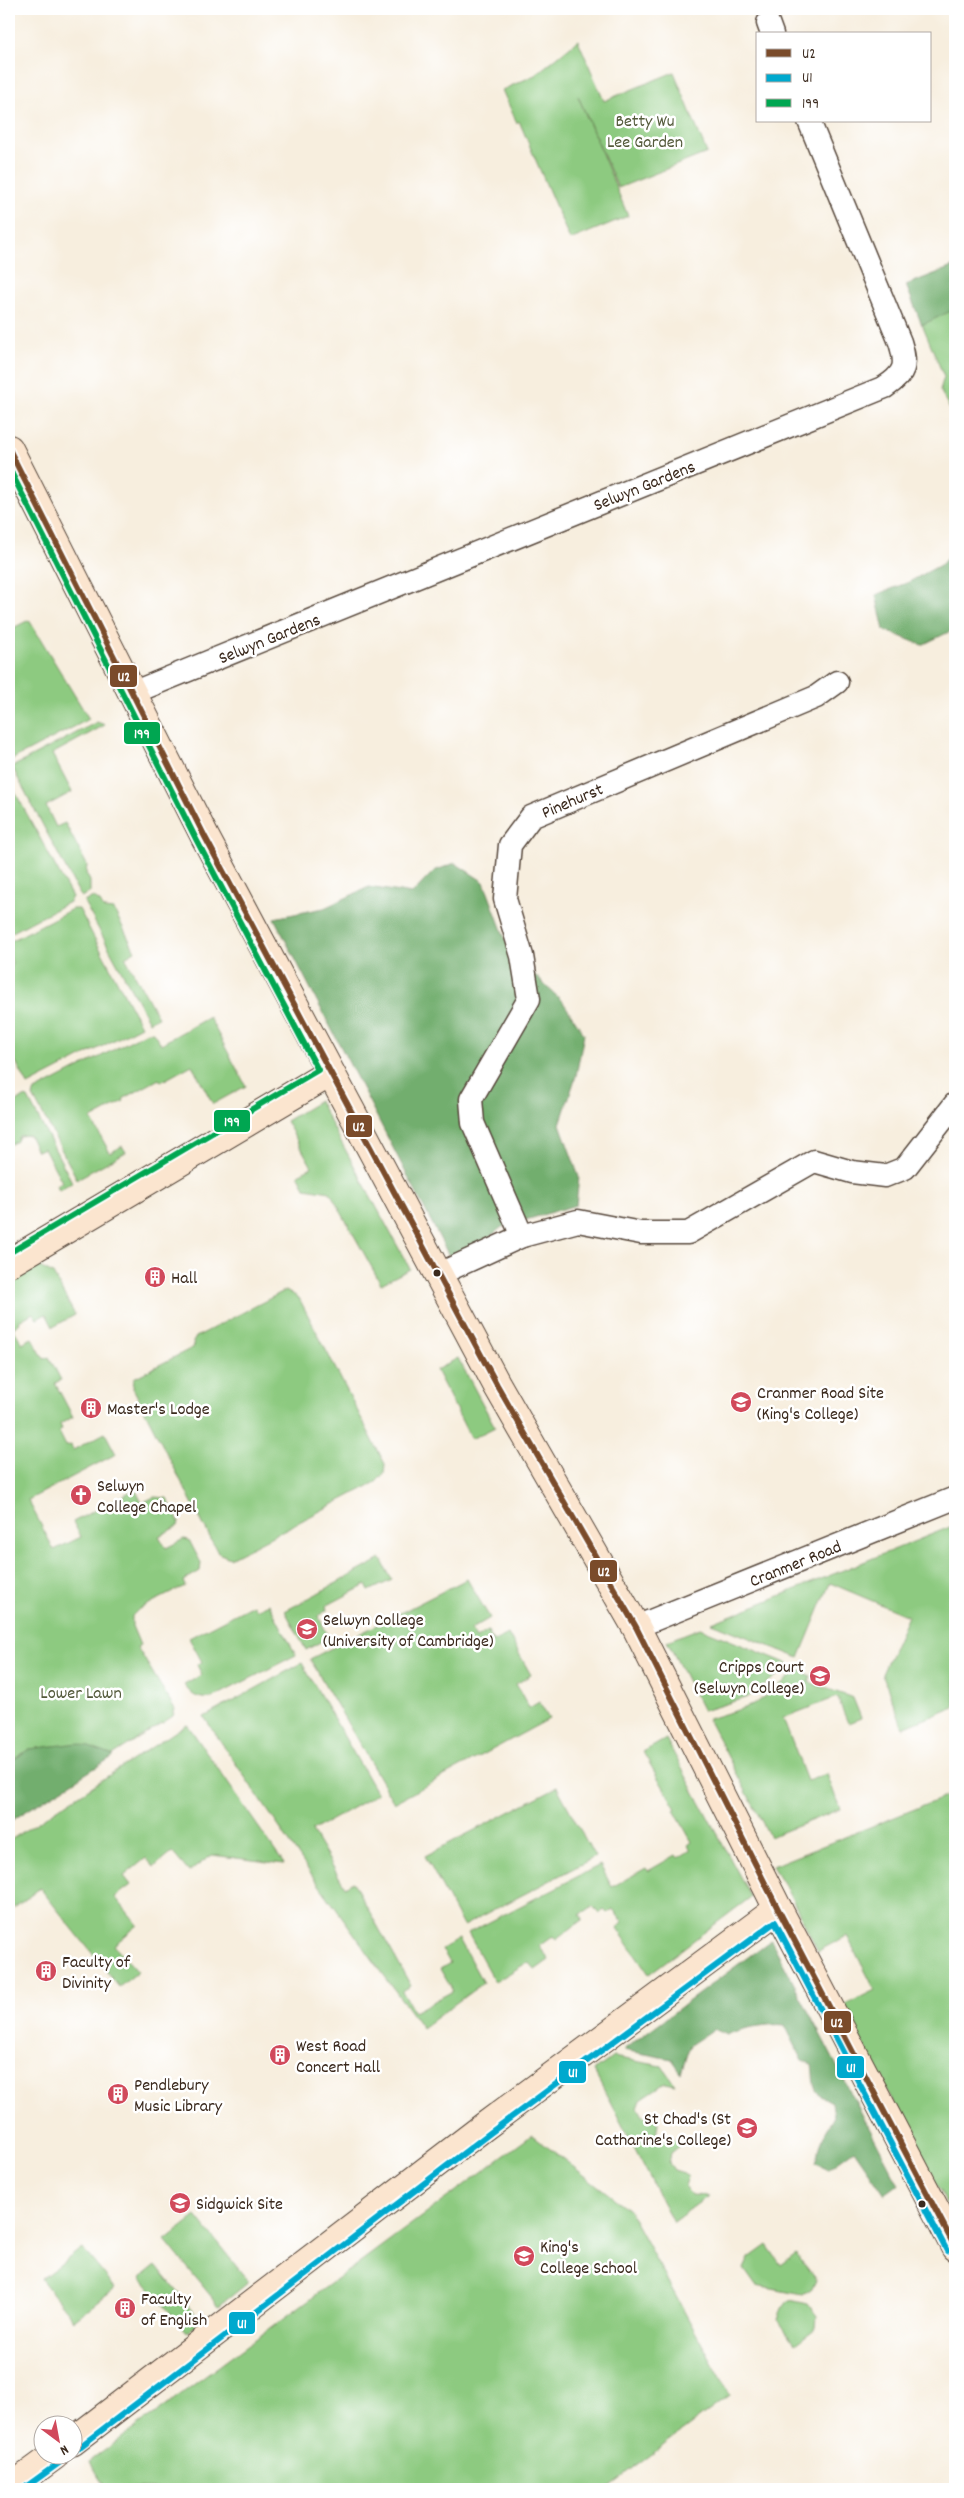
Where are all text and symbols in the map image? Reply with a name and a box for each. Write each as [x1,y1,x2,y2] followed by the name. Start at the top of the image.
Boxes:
[756,32,932,122] legend
[802,44,816,66] text: U2
[802,68,813,90] text: U1
[802,94,819,116] text: 199
[607,110,683,156] park label: Betty Wu Lee Garden
[590,456,700,519] street label: Selwyn Gardens
[215,609,325,672] street label: Selwyn Gardens
[109,664,138,688] line badge: U2
[118,668,130,688] text: U2
[123,721,161,745] line badge: 199
[134,725,150,745] text: 199
[538,778,608,826] street label: Pinehurst
[213,1109,251,1133] line badge: 199
[224,1113,240,1133] text: 199
[345,1114,373,1138] line badge: U2
[353,1118,365,1138] text: U2
[143,1265,167,1289] building icon: Hall
[171,1267,198,1292] place label: Hall
[432,1268,442,1278] unlabelled marker
[757,1382,884,1428] place label: Cranmer Road Site (King's College)
[729,1390,753,1414] school or university icon: Cranmer Road Site (King's College)
[79,1396,103,1420] building icon: Master's Lodge
[107,1398,210,1423] place label: Master's Lodge
[97,1475,197,1521] place label: Selwyn College Chapel
[69,1483,93,1507] church icon: Selwyn College Chapel
[746,1536,846,1595] street label: Cranmer Road
[589,1559,618,1583] line badge: U2
[598,1563,610,1583] text: U2
[323,1609,494,1655] place label: Selwyn College (University of Cambridge)
[295,1617,319,1641] school or university icon: Selwyn College (University of Cambridge)
[694,1656,804,1702] place label: Cripps Court (Selwyn College)
[808,1664,832,1688] school or university icon: Cripps Court (Selwyn College)
[40,1682,122,1707] park label: Lower Lawn
[62,1951,131,1997] place label: Faculty of Divinity
[34,1959,58,1983] building icon: Faculty of Divinity
[823,2010,852,2034] line badge: U2
[831,2014,843,2034] text: U2
[296,2035,381,2081] place label: West Road Concert Hall
[268,2043,292,2067] building icon: West Road Concert Hall
[836,2055,865,2079] line badge: U1
[846,2059,856,2079] text: U1
[558,2060,587,2084] line badge: U1
[568,2064,578,2084] text: U1
[134,2074,223,2120] place label: Pendlebury Music Library
[106,2082,130,2106] building icon: Pendlebury Music Library
[595,2108,731,2154] place label: St Chad's (St Catharine's College)
[735,2116,759,2140] school or university icon: St Chad's (St Catharine's College)
[168,2191,192,2215] school or university icon: Sidgwick Site
[196,2193,283,2218] place label: Sidgwick Site
[917,2199,927,2209] unlabelled marker
[540,2236,638,2282] place label: King's College School
[512,2244,536,2268] school or university icon: King's College School
[141,2288,207,2334] place label: Faculty of English
[113,2296,137,2320] building icon: Faculty of English
[228,2311,256,2335] line badge: U1
[237,2315,247,2335] text: U1
[32,2416,82,2466] north arrow
[56,2439,72,2460] text: N

